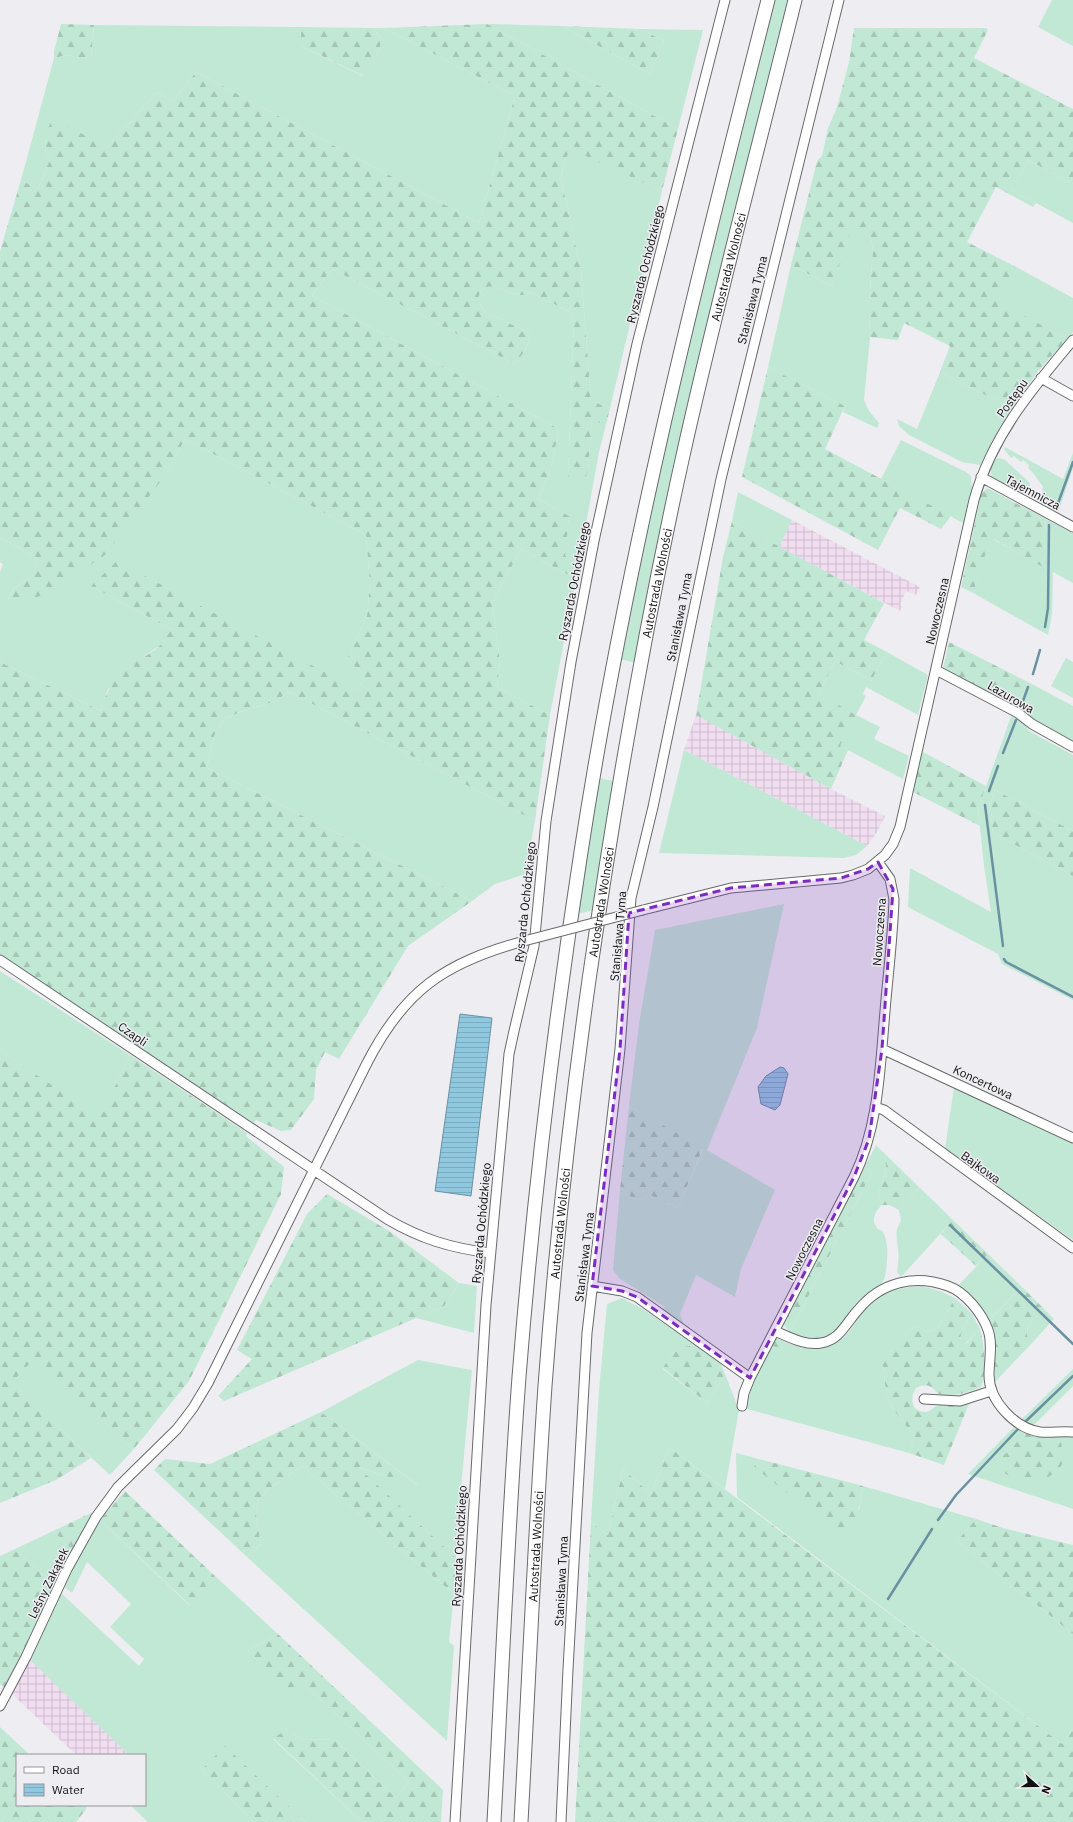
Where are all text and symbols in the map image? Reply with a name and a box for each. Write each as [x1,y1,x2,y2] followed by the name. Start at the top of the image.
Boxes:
[623,203,667,325] street label: Ryszarda Ochódzkiego
[707,211,749,323] street label: Autostrada Wolności
[734,254,770,346] street label: Stanisława Tyma
[993,376,1031,420] street label: Postępu
[1003,471,1064,513] street label: Tajemnicza
[555,520,593,642] street label: Ryszarda Ochódzkiego
[638,527,675,639] street label: Autostrada Wolności
[663,571,695,663] street label: Stanisława Tyma
[922,576,952,646] street label: Nowoczesna
[985,678,1037,717] street label: Lazurowa
[511,841,539,963] street label: Ryszarda Ochódzkiego
[585,846,617,958] street label: Autostrada Wolności
[607,890,629,982] street label: Stanisława Tyma
[869,897,889,967] street label: Nowoczesna
[115,1019,151,1049] street label: Czapli
[951,1062,1016,1103] street label: Koncertowa
[958,1148,1004,1187] street label: Bajkowa
[468,1162,494,1284] street label: Ryszarda Ochódzkiego
[546,1167,573,1279] street label: Autostrada Wolności
[571,1211,597,1303] street label: Stanisława Tyma
[782,1215,826,1283] street label: Nowoczesna
[448,1485,470,1607] street label: Ryszarda Ochódzkiego
[525,1490,546,1602] street label: Autostrada Wolności
[551,1535,571,1627] street label: Stanisława Tyma
[24,1545,72,1621] street label: Leśny Zakątek
[16,1754,146,1806] legend
[52,1762,80,1777] text: Road
[1017,1766,1057,1806] north arrow
[52,1782,85,1797] text: Water
[1038,1783,1054,1796] text: N

